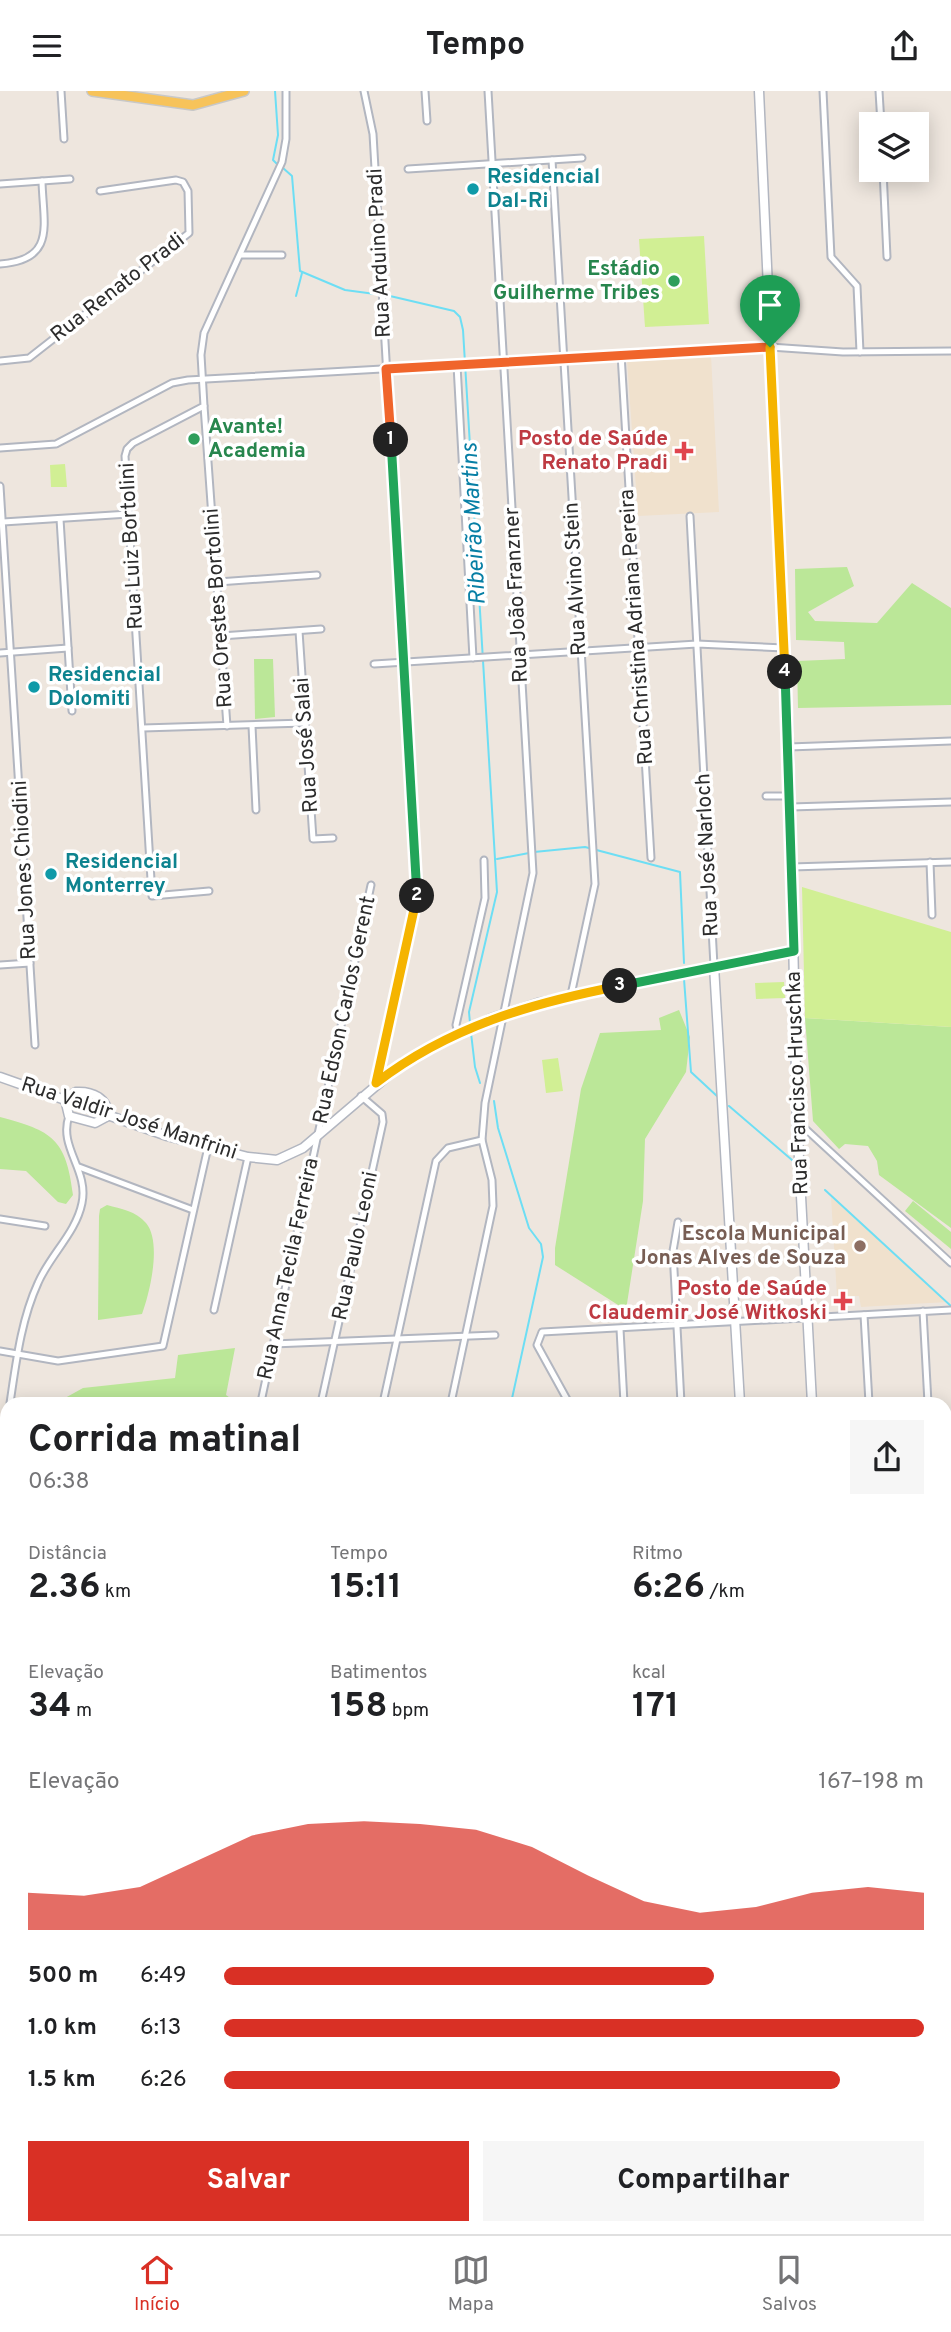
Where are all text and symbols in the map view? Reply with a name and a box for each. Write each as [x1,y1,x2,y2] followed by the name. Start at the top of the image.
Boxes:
[426,26,525,66] text: Tempo
[28,27,66,65] icon: menu
[885,27,923,65] icon: share
[859,112,929,182] map controls
[859,112,929,182] button: layers
[487,164,600,215] place label: Residencial Dal-Ri
[362,167,398,339] street label: Rua Arduino Pradi
[465,181,481,197] marker: Residencial Dal-Ri
[45,227,191,349] street label: Rua Renato Pradi
[493,256,660,307] place label: Estádio Guilherme Tribes
[666,273,682,289] marker: Estádio Guilherme Tribes
[740,275,800,347] pin
[751,286,789,324] icon: arrive
[208,414,306,465] place label: Avante! Academia
[374,423,408,457] pin: 1
[518,426,668,477] place label: Posto de Saúde Renato Pradi
[387,427,394,451] text: 1
[186,431,202,447] marker: Avante! Academia
[674,441,694,461] marker: Posto de Saúde Renato Pradi
[456,442,494,606] water label: Ribeirão Martins
[114,462,150,630] street label: Rua Luiz Bortolini
[614,488,660,766] street label: Rua Christina Adriana Pereira
[558,501,594,657] street label: Rua Alvino Stein
[499,506,535,684] street label: Rua João Franzner
[199,507,239,709] street label: Rua Orestes Bortolini
[768,655,802,689] pin: 4
[778,659,791,683] text: 4
[48,662,161,713] place label: Residencial Dolomiti
[289,676,325,814] street label: Rua José Salai
[26,679,42,695] marker: Residencial Dolomiti
[690,772,726,938] street label: Rua José Narloch
[7,780,43,960] street label: Rua Jones Chiodini
[65,849,178,900] place label: Residencial Monterrey
[43,866,59,882] marker: Residencial Monterrey
[400,879,434,913] pin: 2
[411,883,422,907] text: 2
[308,893,382,1127] street label: Rua Edson Carlos Gerent
[602,969,638,1003] pin: 3
[781,971,815,1195] street label: Rua Francisco Hruschka
[614,973,625,997] text: 3
[18,1071,240,1167] street label: Rua Valdir José Manfrini
[252,1156,326,1382] street label: Rua Anna Tecila Ferreira
[327,1169,385,1323] street label: Rua Paulo Leoni
[635,1221,846,1272] place label: Escola Municipal Jonas Alves de Souza
[852,1238,868,1254] marker: Escola Municipal Jonas Alves de Souza
[588,1276,827,1327] place label: Posto de Saúde Claudemir José Witkoski
[833,1291,853,1311] marker: Posto de Saúde Claudemir José Witkoski
[28,1417,301,1466] text: Corrida matinal
[850,1420,924,1494] button: share
[28,1468,90,1497] text: 06:38
[28,1542,107,1566] text: Distância
[330,1542,388,1566] text: Tempo
[632,1542,683,1566] text: Ritmo
[28,1566,100,1610] text: 2.36
[330,1566,402,1610] text: 15:11
[632,1566,705,1610] text: 6:26
[100,1580,131,1604] text: km
[705,1580,745,1604] text: /km
[28,1661,104,1685] text: Elevação
[330,1661,428,1685] text: Batimentos
[632,1661,666,1685] text: kcal
[28,1685,71,1729] text: 34
[330,1685,387,1729] text: 158
[632,1685,679,1729] text: 171
[71,1699,92,1723] text: m
[387,1699,429,1723] text: bpm
[28,1768,120,1797] text: Elevação
[818,1768,924,1797] text: 167–198 m
[28,1962,98,1991] text: 500 m
[140,1962,187,1991] text: 6:49
[28,2014,97,2043] text: 1.0 km
[140,2014,181,2043] text: 6:13
[28,2066,96,2095] text: 1.5 km
[140,2066,187,2095] text: 6:26
[28,2141,469,2221] button: Salvar
[483,2141,924,2221] button: Compartilhar
[134,2251,180,2317] tab: Início
[448,2251,494,2317] tab: Mapa
[762,2251,817,2317] tab: Salvos

